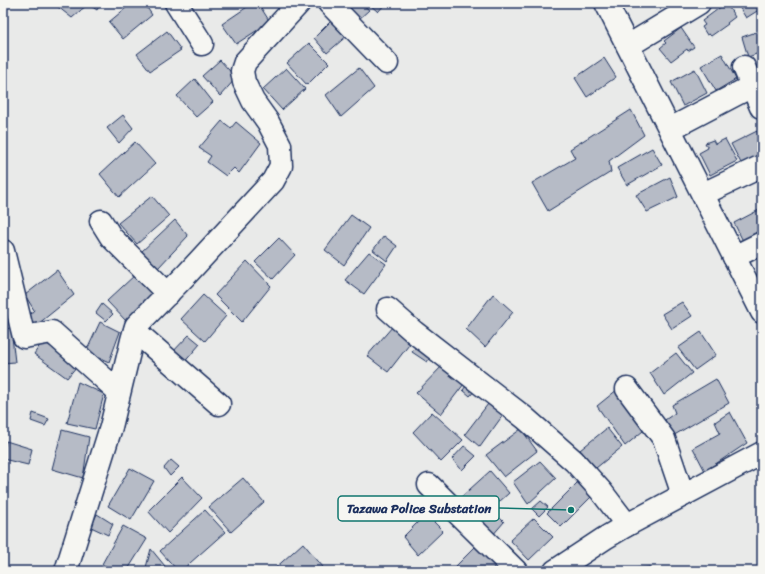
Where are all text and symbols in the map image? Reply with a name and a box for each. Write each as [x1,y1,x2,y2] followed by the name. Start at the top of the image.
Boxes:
[338,496,499,521] callout: Tazawa Police Substation
[347,497,492,520] text: Tazawa Police Substation

